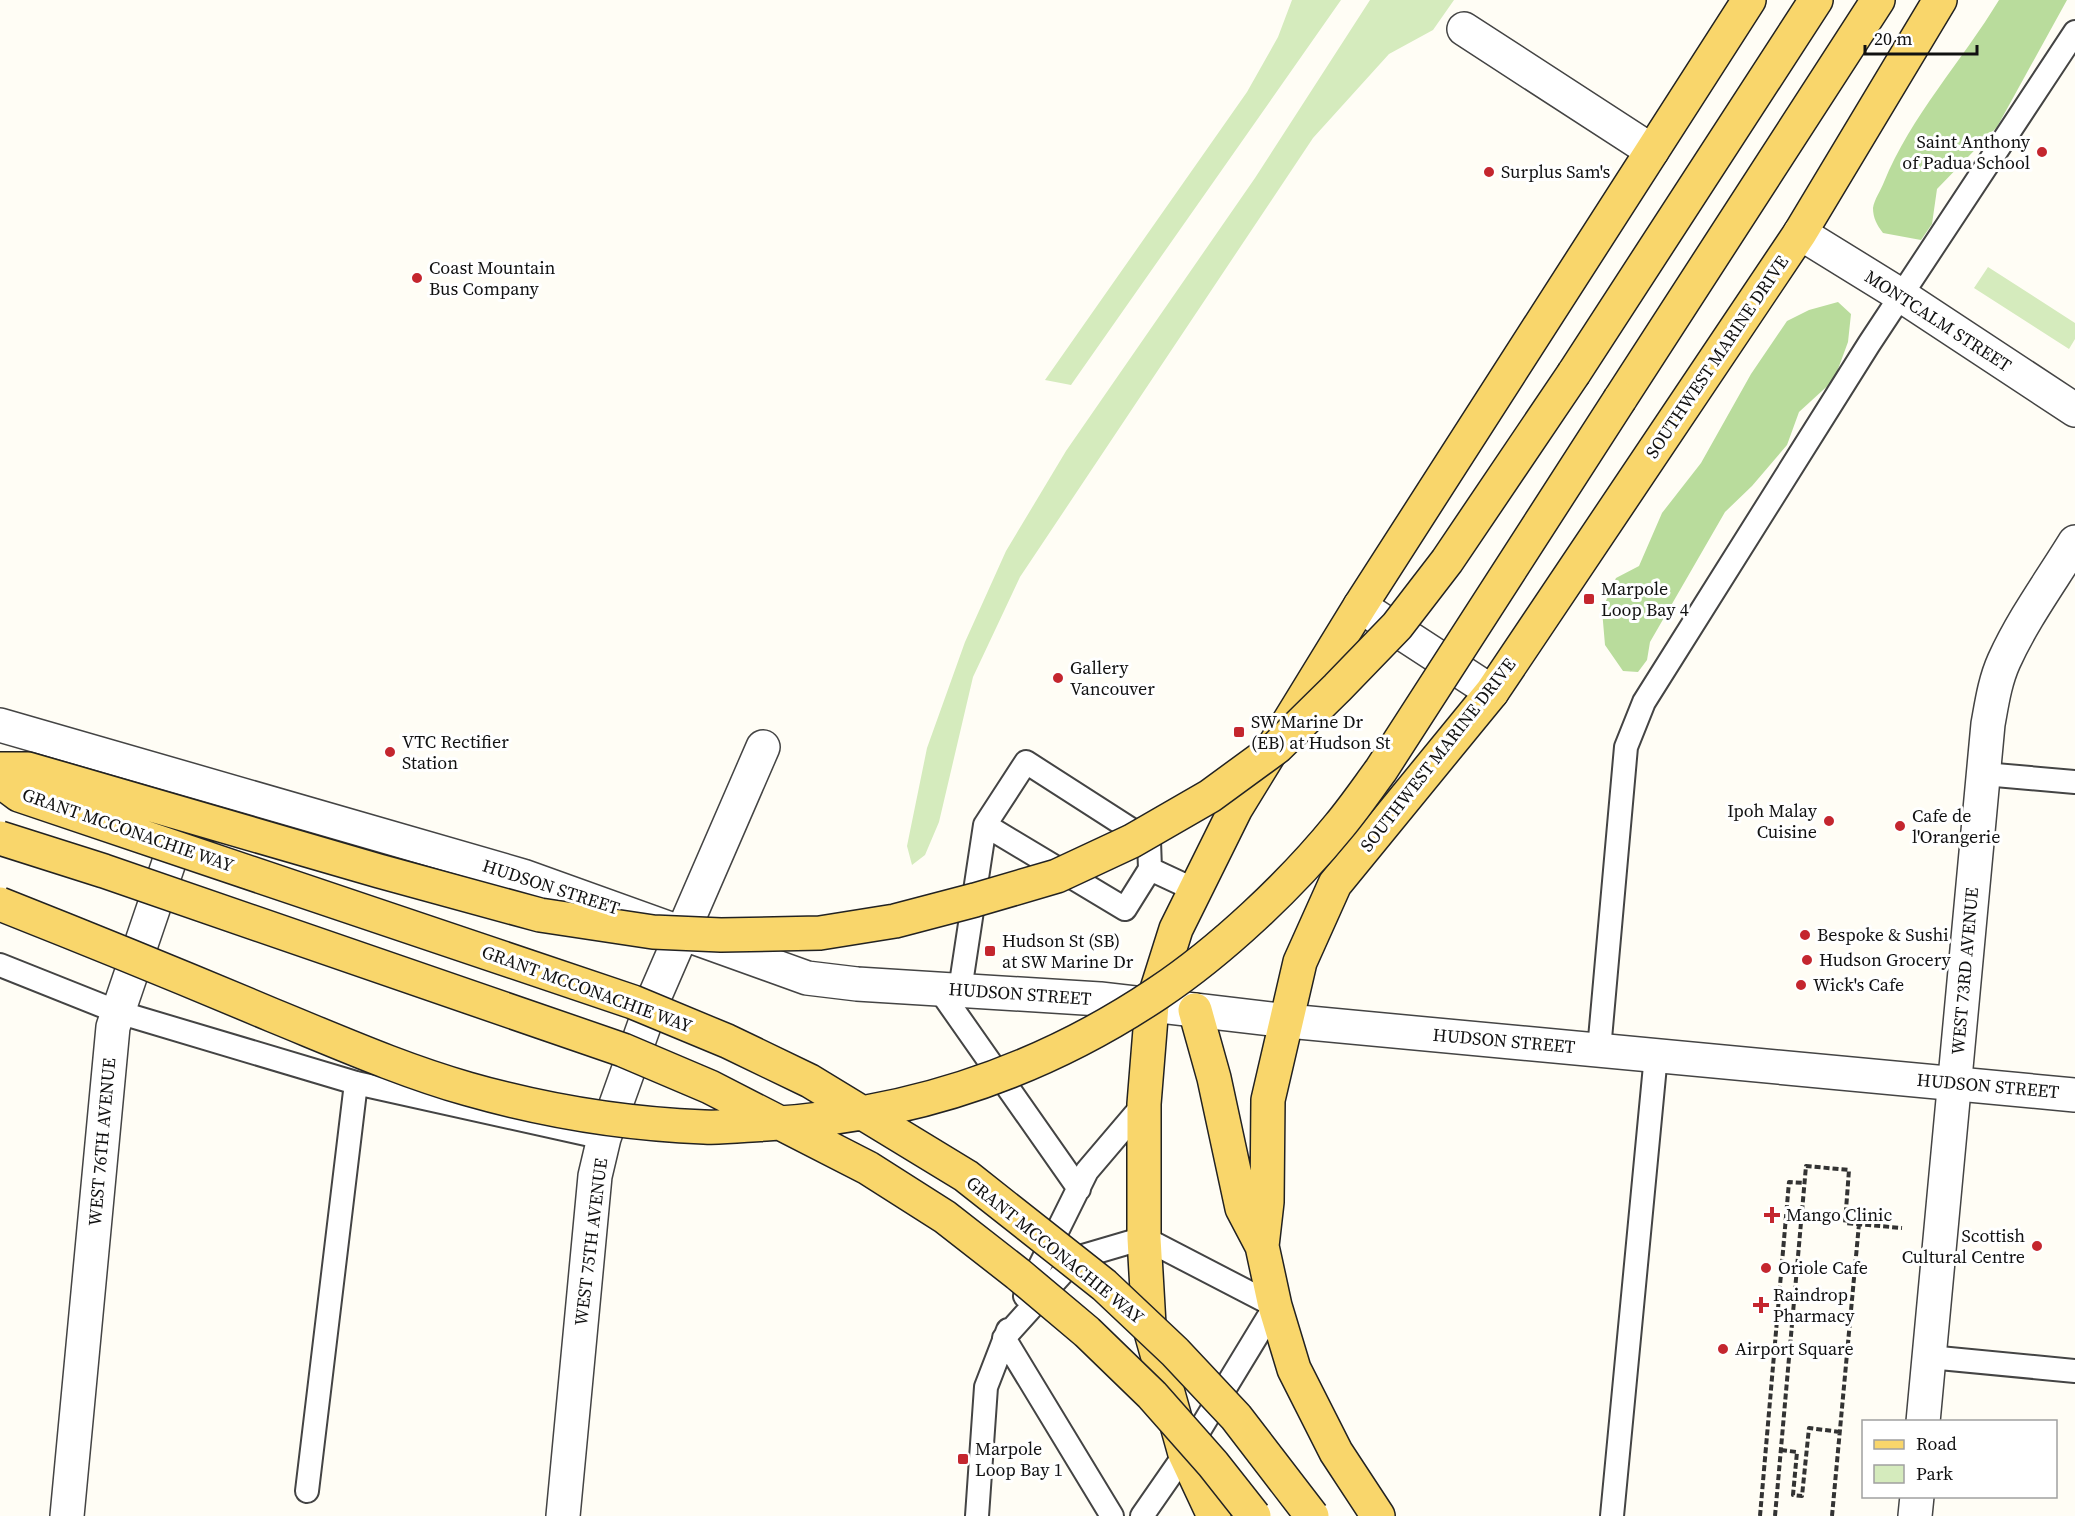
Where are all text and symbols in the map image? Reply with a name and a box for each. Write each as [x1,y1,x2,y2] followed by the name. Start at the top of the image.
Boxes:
[1865,18,1978,56] scale bar
[1874,26,1912,51] text: 20 m
[1902,129,2031,175] place label: Saint Anthony of Padua School
[2035,145,2049,159] marker: Saint Anthony of Padua School
[1501,159,1610,184] place label: Surplus Sam's
[1482,165,1496,179] marker: Surplus Sam's
[1639,250,1794,463] street label: SOUTHWEST MARINE DRIVE
[429,255,556,301] place label: Coast Mountain Bus Company
[1860,264,2017,378] street label: MONTCALM STREET
[410,271,424,285] marker: Coast Mountain Bus Company
[1601,576,1689,622] place label: Marpole Loop Bay 4
[1582,592,1596,606] marker: Marpole Loop Bay 4
[1354,652,1521,857] street label: SOUTHWEST MARINE DRIVE
[1070,655,1155,701] place label: Gallery Vancouver
[1051,671,1065,685] marker: Gallery Vancouver
[1251,709,1391,755] place label: SW Marine Dr (EB) at Hudson St
[1232,725,1246,739] marker: SW Marine Dr (EB) at Hudson St
[402,729,509,775] place label: VTC Rectifier Station
[383,745,397,759] marker: VTC Rectifier Station
[19,782,238,878] street label: GRANT MCCONACHIE WAY
[1727,798,1818,844] place label: Ipoh Malay Cuisine
[1912,803,2000,849] place label: Cafe de l'Orangerie
[1822,814,1836,828] marker: Ipoh Malay Cuisine
[1893,819,1907,833] marker: Cafe de l'Orangerie
[479,853,623,921] street label: HUDSON STREET
[1945,886,1984,1056] street label: WEST 73RD AVENUE
[1817,922,1949,947] place label: Bespoke & Sushi
[1002,928,1134,974] place label: Hudson St (SB) at SW Marine Dr
[1798,928,1812,942] marker: Bespoke & Sushi
[479,939,696,1038] street label: GRANT MCCONACHIE WAY
[983,944,997,958] marker: Hudson St (SB) at SW Marine Dr
[1819,947,1951,972] place label: Hudson Grocery
[1800,953,1814,967] marker: Hudson Grocery
[1813,972,1904,997] place label: Wick's Cafe
[948,976,1092,1011] street label: HUDSON STREET
[1794,978,1808,992] marker: Wick's Cafe
[1432,1022,1576,1059] street label: HUDSON STREET
[82,1057,121,1227] street label: WEST 76TH AVENUE
[1916,1067,2060,1104] street label: HUDSON STREET
[568,1157,613,1327] street label: WEST 75TH AVENUE
[961,1170,1150,1330] street label: GRANT MCCONACHIE WAY
[1786,1202,1892,1227] place label: Mango Clinic
[1763,1206,1781,1224] marker: Mango Clinic
[1902,1223,2025,1269] place label: Scottish Cultural Centre
[2030,1239,2044,1253] marker: Scottish Cultural Centre
[1778,1255,1868,1280] place label: Oriole Cafe
[1759,1261,1773,1275] marker: Oriole Cafe
[1773,1282,1855,1328] place label: Raindrop Pharmacy
[1754,1298,1768,1312] marker: Raindrop Pharmacy
[1735,1336,1854,1361] place label: Airport Square
[1716,1342,1730,1356] marker: Airport Square
[1862,1420,2057,1498] legend
[1916,1431,1957,1456] text: Road
[975,1436,1063,1482] place label: Marpole Loop Bay 1
[956,1452,970,1466] marker: Marpole Loop Bay 1
[1916,1461,1953,1486] text: Park

